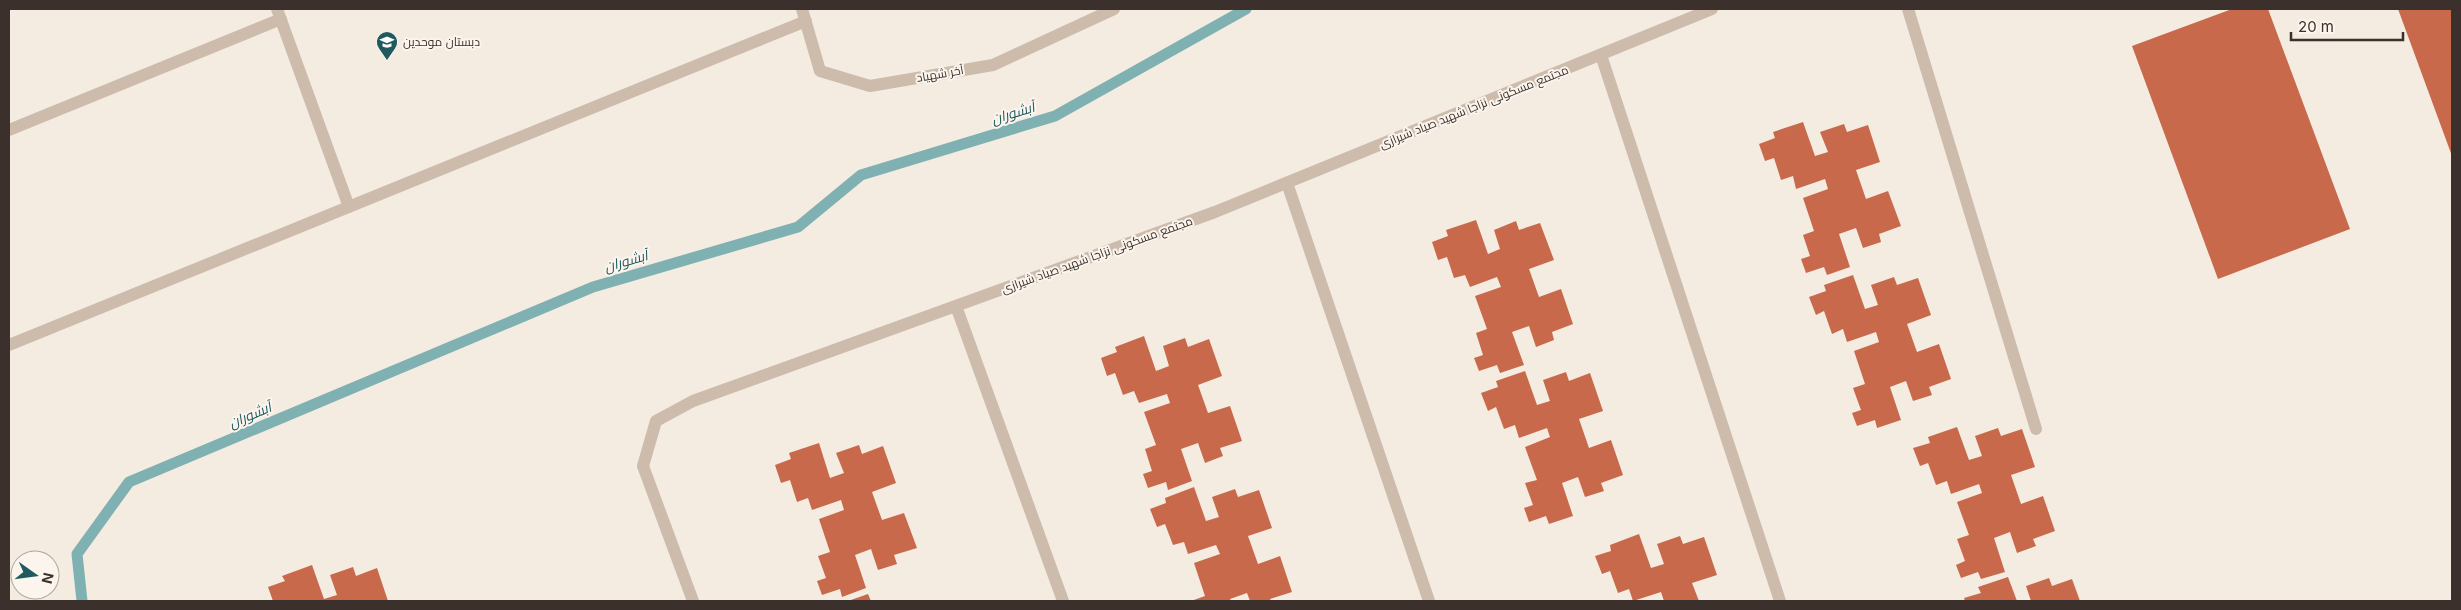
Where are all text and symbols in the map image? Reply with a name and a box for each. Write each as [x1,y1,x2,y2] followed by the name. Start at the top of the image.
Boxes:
[2291,10,2404,42] scale bar
[2298,17,2334,36] text: 20 m
[375,30,399,61] school or university icon: دبستان موحدین
[403,34,480,49] place label: دبستان موحدین
[915,62,965,85] street label: آخر شهیاد
[1377,62,1571,152] street label: مجتمع مسکونی نزاجا شهید صیاد شیرازی
[989,97,1040,128] water label: آبشوران
[999,213,1195,297] street label: مجتمع مسکونی نزاجا شهید صیاد شیرازی
[602,245,653,276] water label: آبشوران
[226,397,277,432] water label: آبشوران
[10,550,60,600] north arrow
[39,571,58,585] text: N

